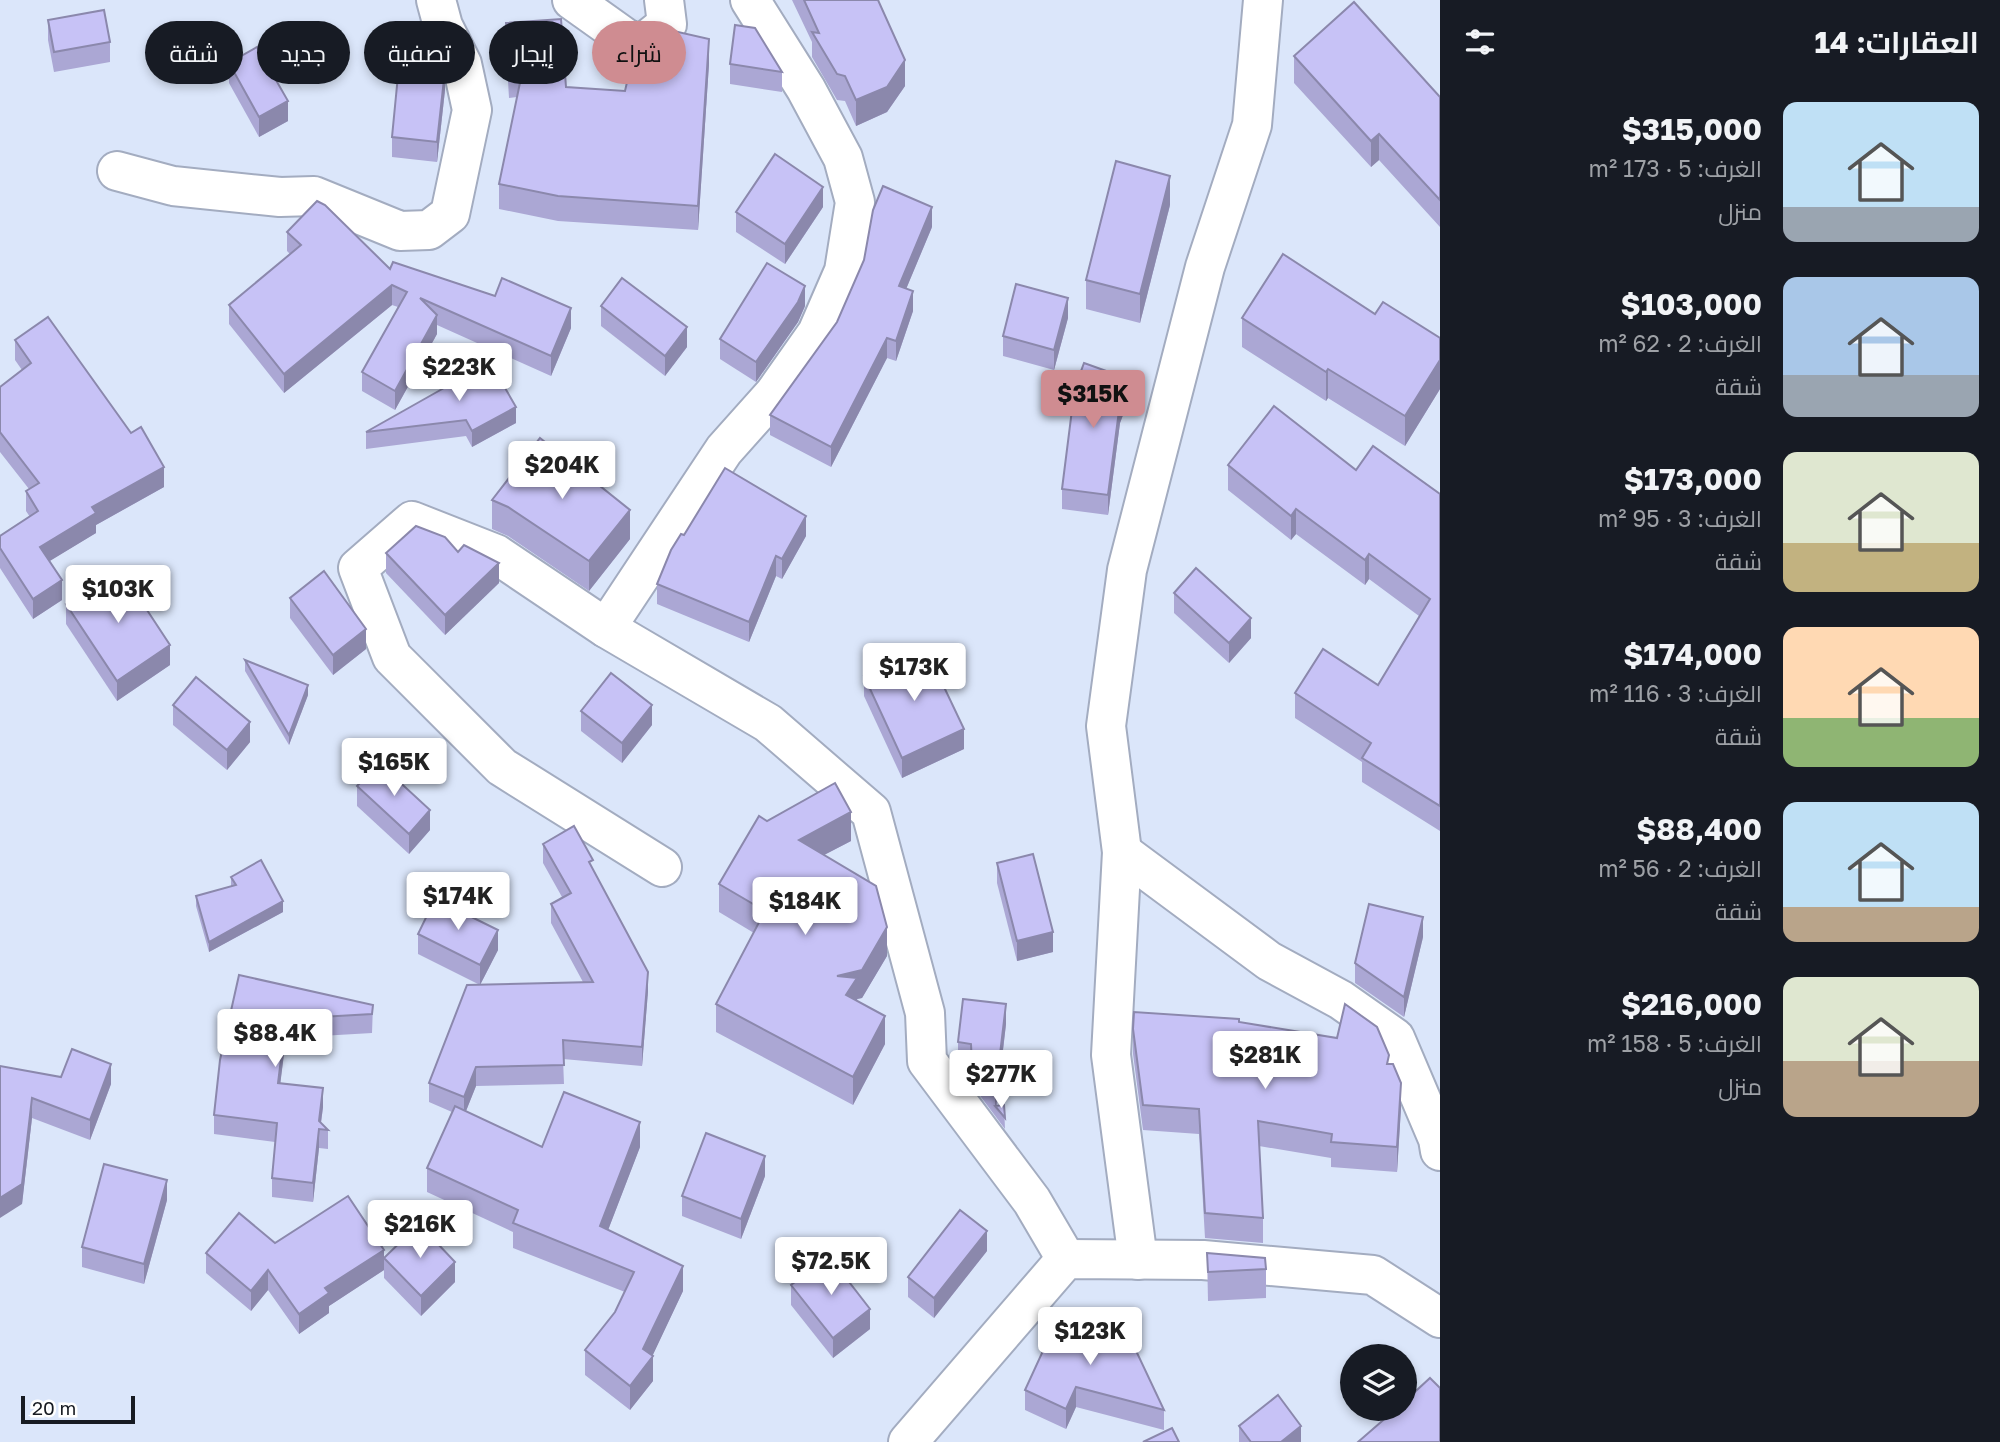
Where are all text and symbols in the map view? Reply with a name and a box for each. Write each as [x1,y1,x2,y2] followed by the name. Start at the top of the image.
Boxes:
[145,21,243,84] chip: شقة
[257,21,350,84] chip: جديد
[364,21,475,84] chip: تصفية
[489,21,578,84] chip: إيجار
[592,21,686,84] chip: شراء
[1461,23,1499,61] icon: filters
[1814,24,1979,60] text: العقارات: 14
[1622,111,1762,147] text: $315,000
[1839,130,1923,214] icon: home
[1589,154,1762,182] text: الغرف: 5 · 173 m²
[1718,197,1762,225] text: منزل
[1621,286,1762,322] text: $103,000
[1839,305,1923,389] icon: home
[1598,329,1762,357] text: الغرف: 2 · 62 m²
[410,344,508,403] pin: $223K
[422,352,496,380] text: $223K
[1044,370,1142,430] pin: $315K
[1715,372,1762,400] text: شقة
[1057,379,1129,407] text: $315K
[513,442,611,501] pin: $204K
[524,450,600,478] text: $204K
[1624,461,1762,497] text: $173,000
[1839,480,1923,564] icon: home
[1598,504,1762,532] text: الغرف: 3 · 95 m²
[1715,547,1762,575] text: شقة
[69,566,167,625] pin: $103K
[82,574,154,602] text: $103K
[1623,636,1762,672] text: $174,000
[865,644,963,703] pin: $173K
[879,652,949,680] text: $173K
[1839,655,1923,739] icon: home
[1589,679,1762,707] text: الغرف: 3 · 116 m²
[1715,722,1762,750] text: شقة
[345,738,443,798] pin: $165K
[358,747,430,775] text: $165K
[1636,811,1762,847] text: $88,400
[1839,830,1923,914] icon: home
[1598,854,1762,882] text: الغرف: 2 · 56 m²
[409,872,507,932] pin: $174K
[756,878,854,937] pin: $184K
[423,881,493,909] text: $174K
[768,886,842,914] text: $184K
[1715,897,1762,925] text: شقة
[1621,986,1762,1022] text: $216,000
[1839,1005,1923,1089] icon: home
[218,1010,332,1069] pin: $88.4K
[233,1018,317,1046] text: $88.4K
[1587,1029,1762,1057] text: الغرف: 5 · 158 m²
[1216,1032,1314,1091] pin: $281K
[1229,1040,1301,1068] text: $281K
[952,1050,1050,1110] pin: $277K
[965,1059,1037,1087] text: $277K
[1718,1072,1762,1100] text: منزل
[371,1200,469,1260] pin: $216K
[384,1209,456,1237] text: $216K
[774,1238,888,1297] pin: $72.5K
[791,1246,871,1274] text: $72.5K
[1041,1308,1139,1367] pin: $123K
[1054,1316,1126,1344] text: $123K
[1340,1344,1417,1421] map controls
[1340,1344,1417,1421] button: layers
[21,1393,135,1425] scale bar
[32,1396,76,1419] text: 20 m

